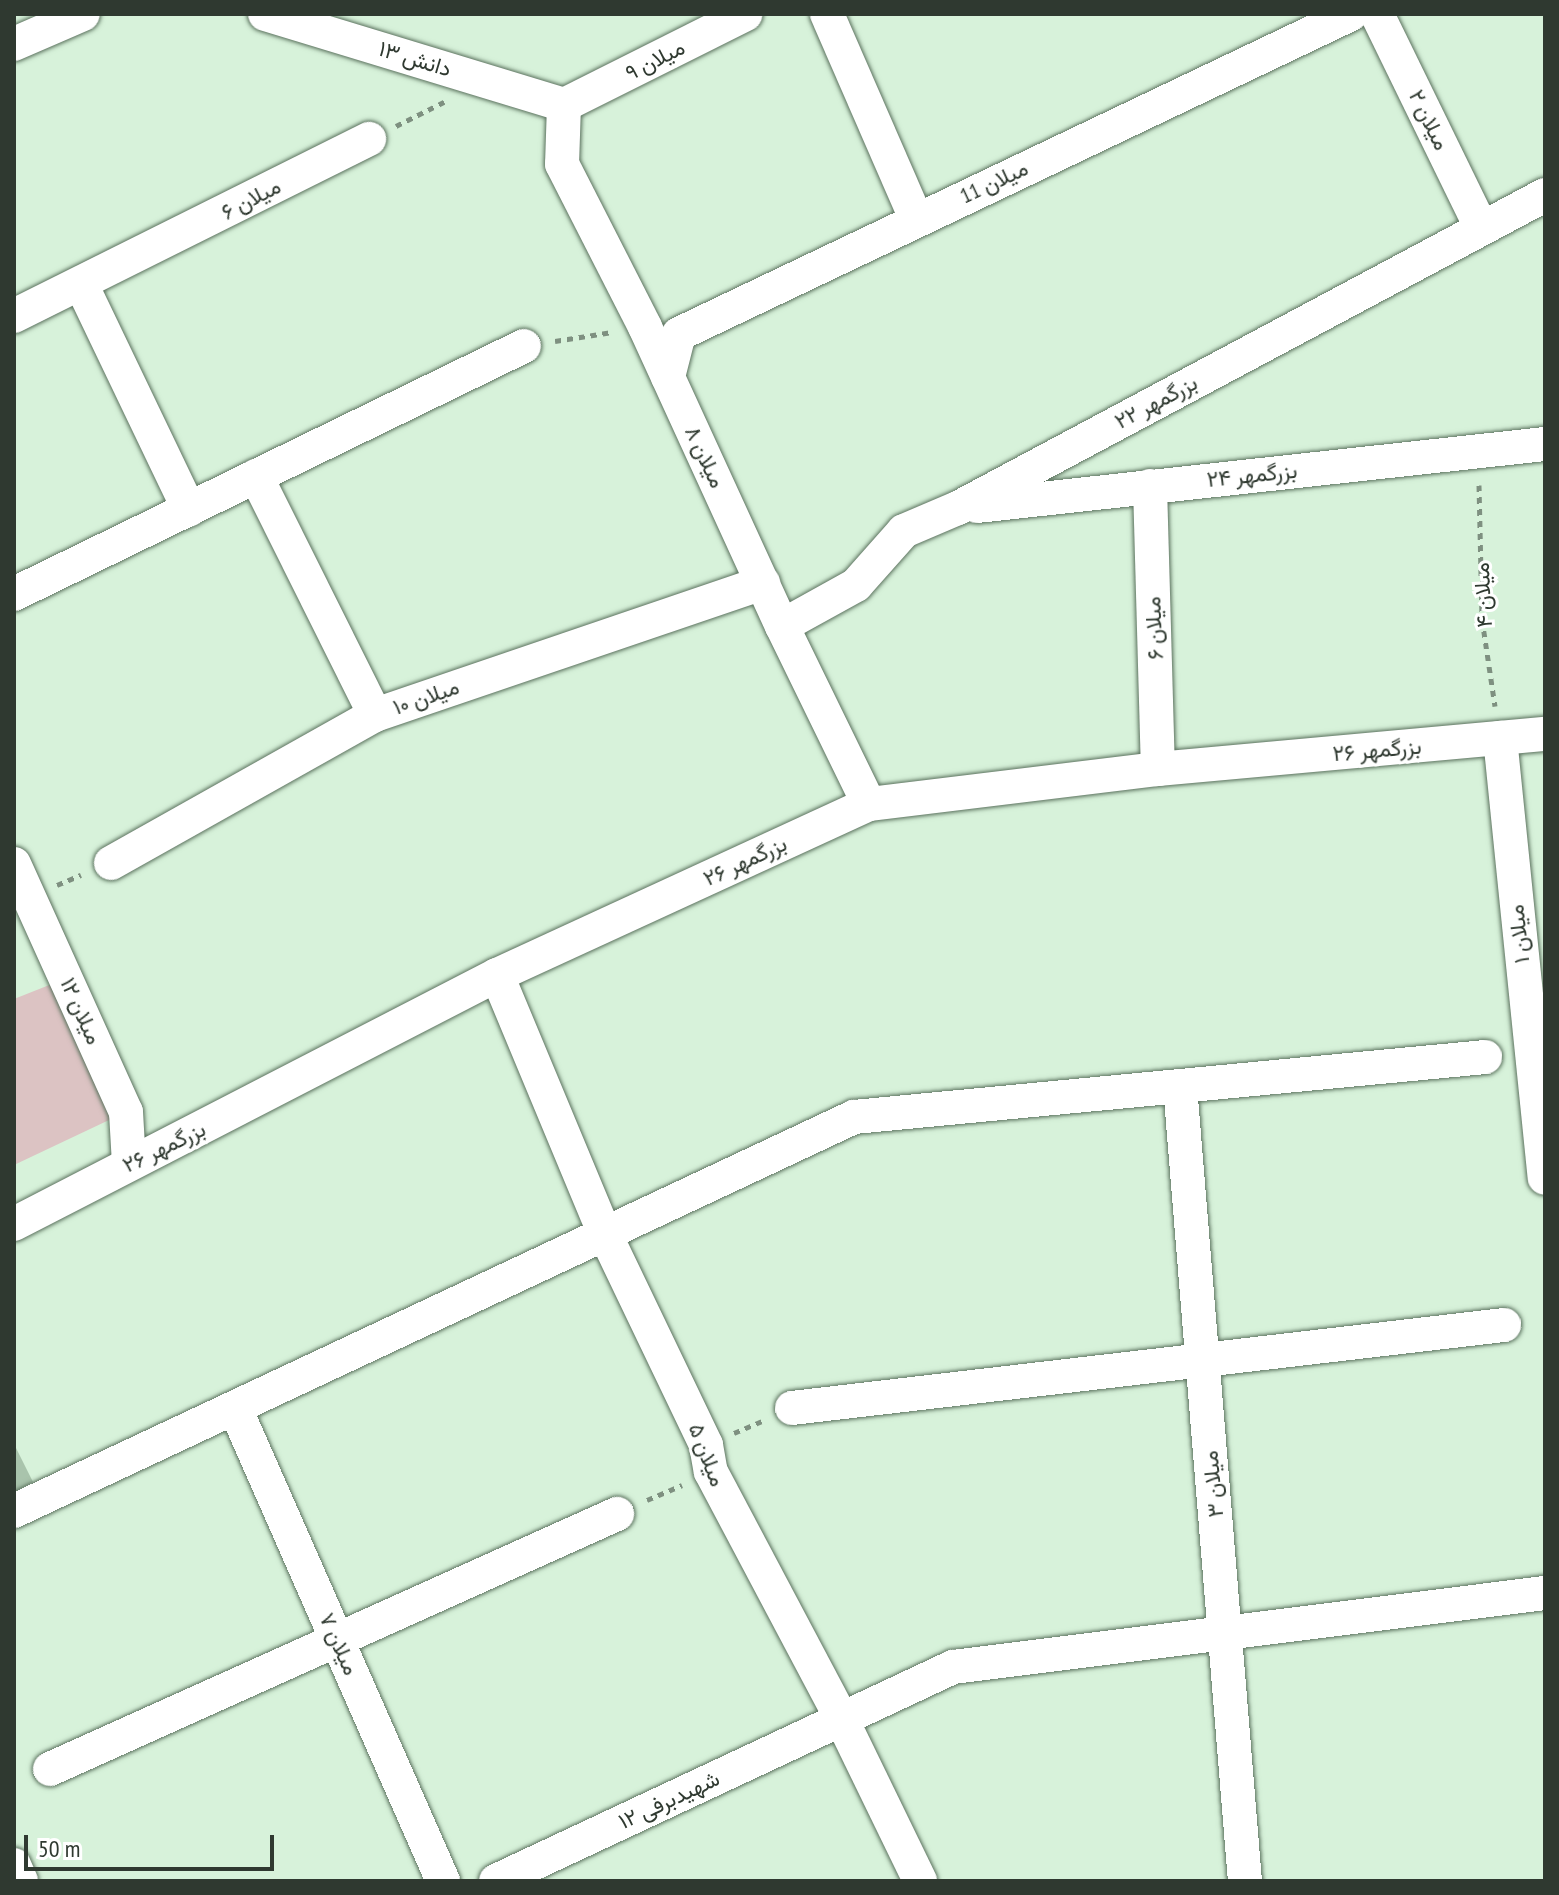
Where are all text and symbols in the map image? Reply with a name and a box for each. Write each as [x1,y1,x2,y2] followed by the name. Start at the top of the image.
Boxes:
[621,34,689,86] street label: میلان ۹
[375,35,455,83] street label: دانش ۱۳
[1403,85,1455,155] street label: میلان ۲
[956,155,1032,209] street label: میلان 11
[217,173,285,225] street label: میلان ۶
[1110,369,1202,435] street label: بزرگمهر ۲۲
[679,422,731,492] street label: میلان ۸
[1206,457,1298,493] street label: بزرگمهر ۲۴
[1468,562,1498,628] street label: میلان ۴
[1140,596,1168,660] street label: میلان ۶
[389,673,463,721] street label: میلان ۱۰
[1332,733,1422,767] street label: بزرگمهر ۲۶
[699,830,791,892] street label: بزرگمهر ۲۶
[1503,903,1535,965] street label: میلان ۱
[55,973,107,1049] street label: میلان ۱۲
[118,1116,210,1178] street label: بزرگمهر ۲۶
[683,1420,731,1490] street label: میلان ۵
[1197,1449,1229,1519] street label: میلان ۳
[314,1609,364,1679] street label: میلان ۷
[614,1765,724,1835] street label: شهیدبرفی ۱۲
[28,1819,278,1869] scale bar
[38,1833,80,1864] text: 50 m

